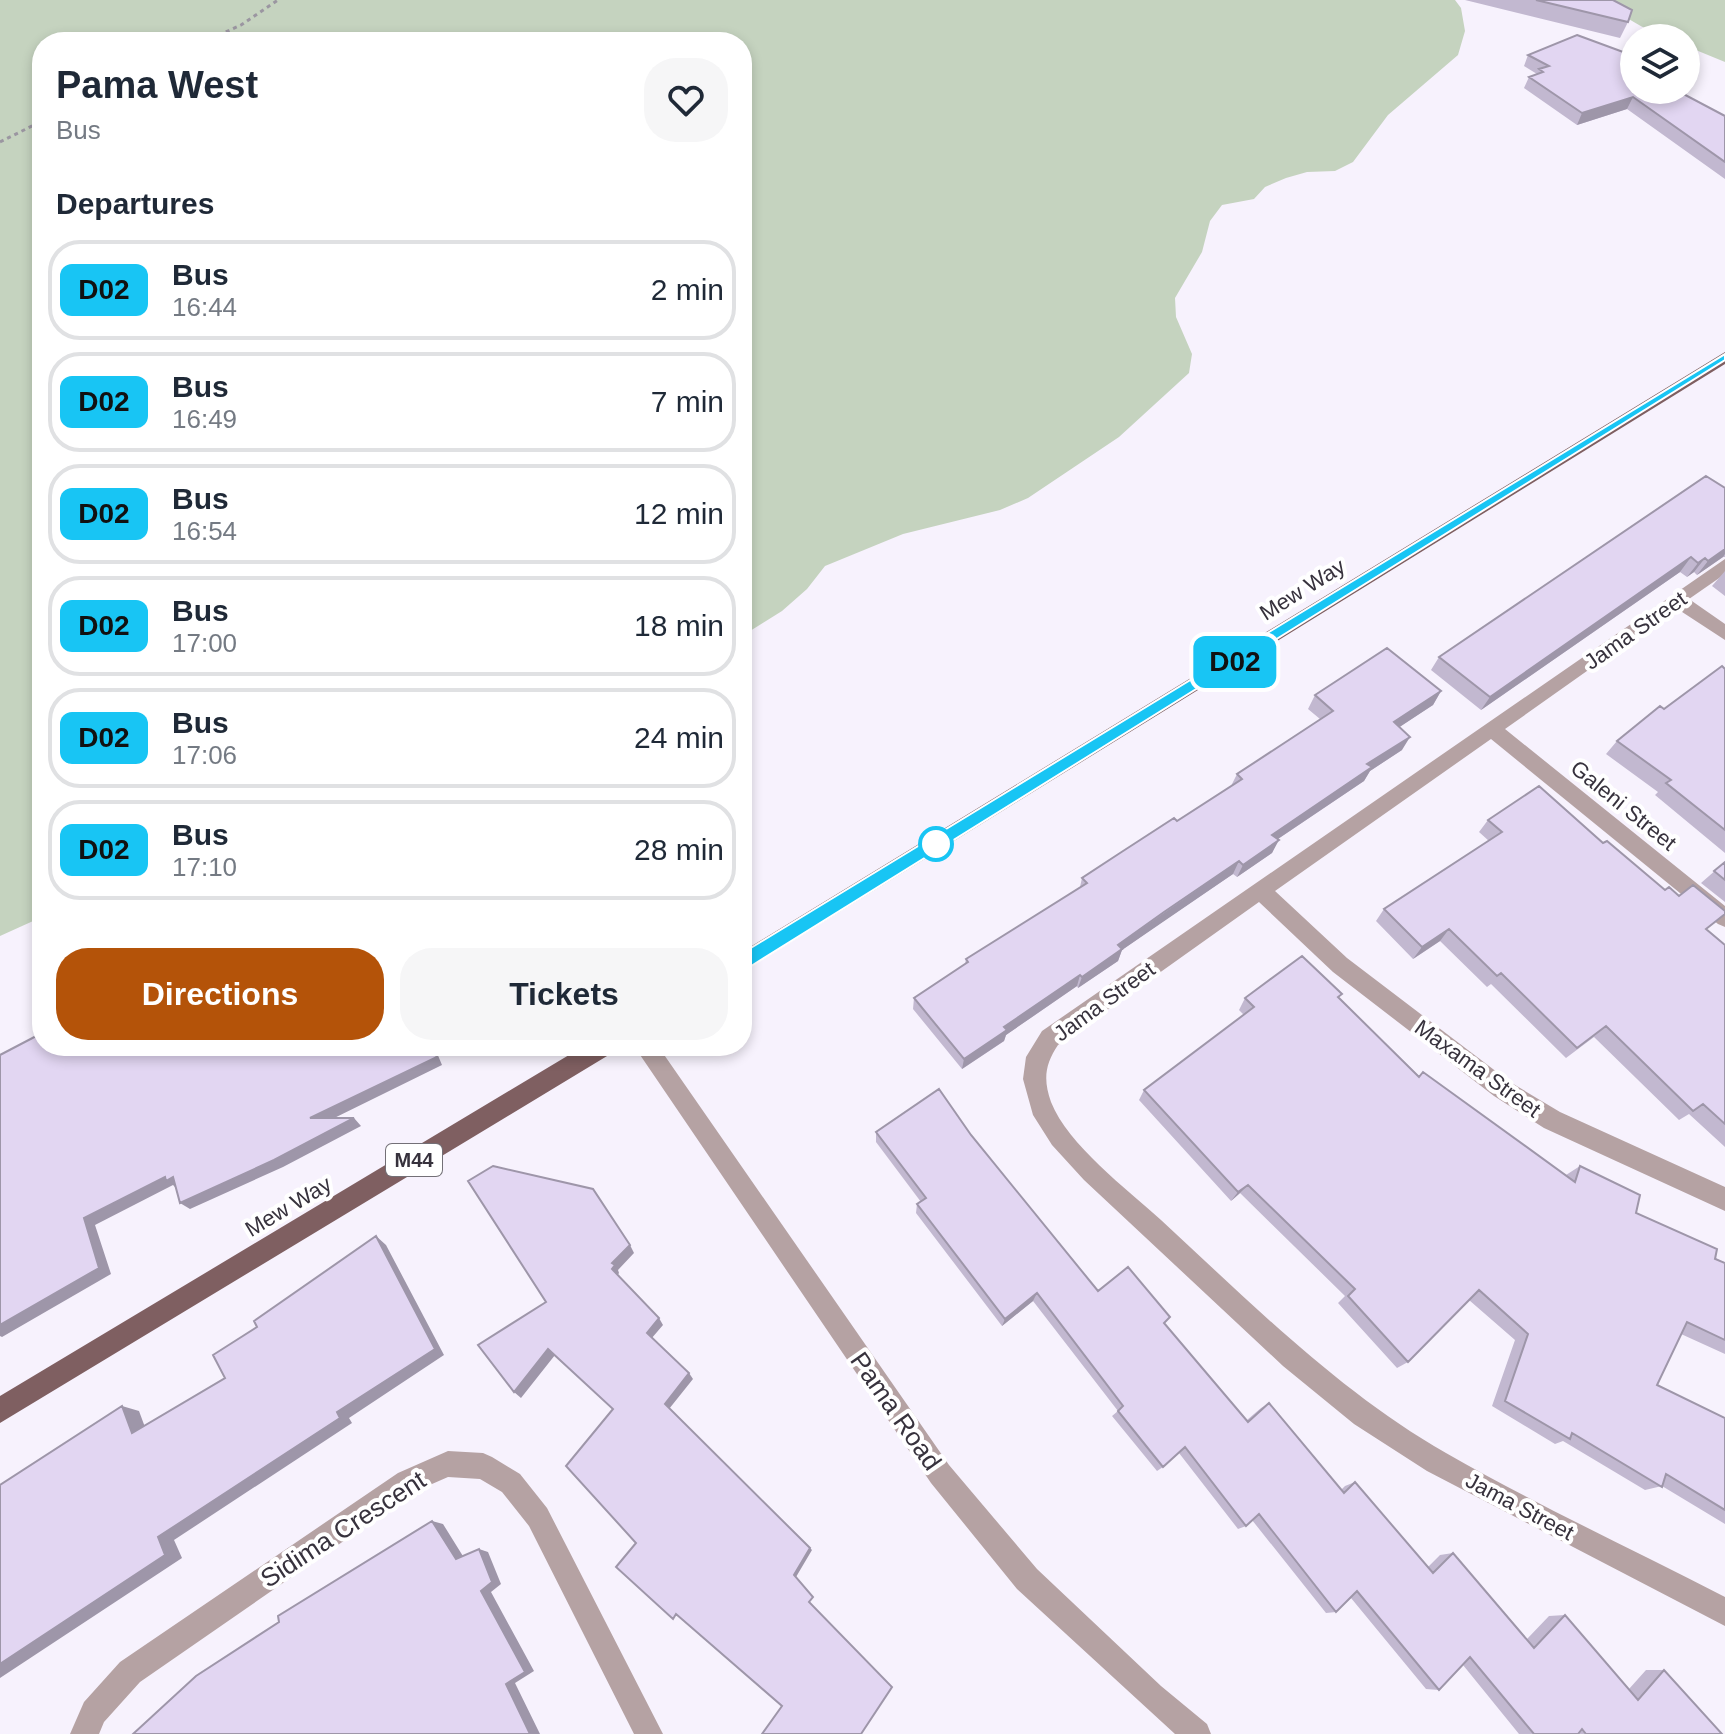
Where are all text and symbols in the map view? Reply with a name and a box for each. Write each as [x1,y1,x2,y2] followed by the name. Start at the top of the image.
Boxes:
[1620,24,1700,104] map controls
[1620,24,1700,104] button: layers
[644,58,728,142] button: heart
[56,64,258,106] text: Pama West
[56,115,101,145] text: Bus
[56,187,214,220] text: Departures
[172,258,229,291] text: Bus
[651,273,724,306] text: 2 min
[78,274,130,305] text: D02
[172,292,237,322] text: 16:44
[172,370,229,403] text: Bus
[651,385,724,418] text: 7 min
[78,386,130,417] text: D02
[172,404,237,434] text: 16:49
[172,482,229,515] text: Bus
[634,497,724,530] text: 12 min
[78,498,130,529] text: D02
[172,516,237,546] text: 16:54
[1255,553,1349,625] street label: Mew Way
[1580,586,1691,675] street label: Jama Street
[172,594,229,627] text: Bus
[634,609,724,642] text: 18 min
[78,610,130,641] text: D02
[172,628,237,658] text: 17:00
[1189,636,1281,688] line badge: D02
[1209,646,1261,677] text: D02
[172,706,229,739] text: Bus
[634,721,724,754] text: 24 min
[78,722,130,753] text: D02
[172,740,237,770] text: 17:06
[1566,755,1681,856] street label: Galeni Street
[172,818,229,851] text: Bus
[919,827,953,861] unlabelled marker
[634,833,724,866] text: 28 min
[78,834,130,865] text: D02
[172,852,237,882] text: 17:10
[56,948,384,1040] button: Directions
[400,948,728,1040] button: Tickets
[1049,956,1160,1046] street label: Jama Street
[1410,1014,1545,1122] street label: Maxama Street
[386,1144,442,1176] road number: M44
[241,1171,336,1242] street label: Mew Way
[844,1346,948,1476] street label: Pama Road
[255,1464,432,1594] street label: Sidima Crescent
[1462,1468,1578,1545] street label: Jama Street

